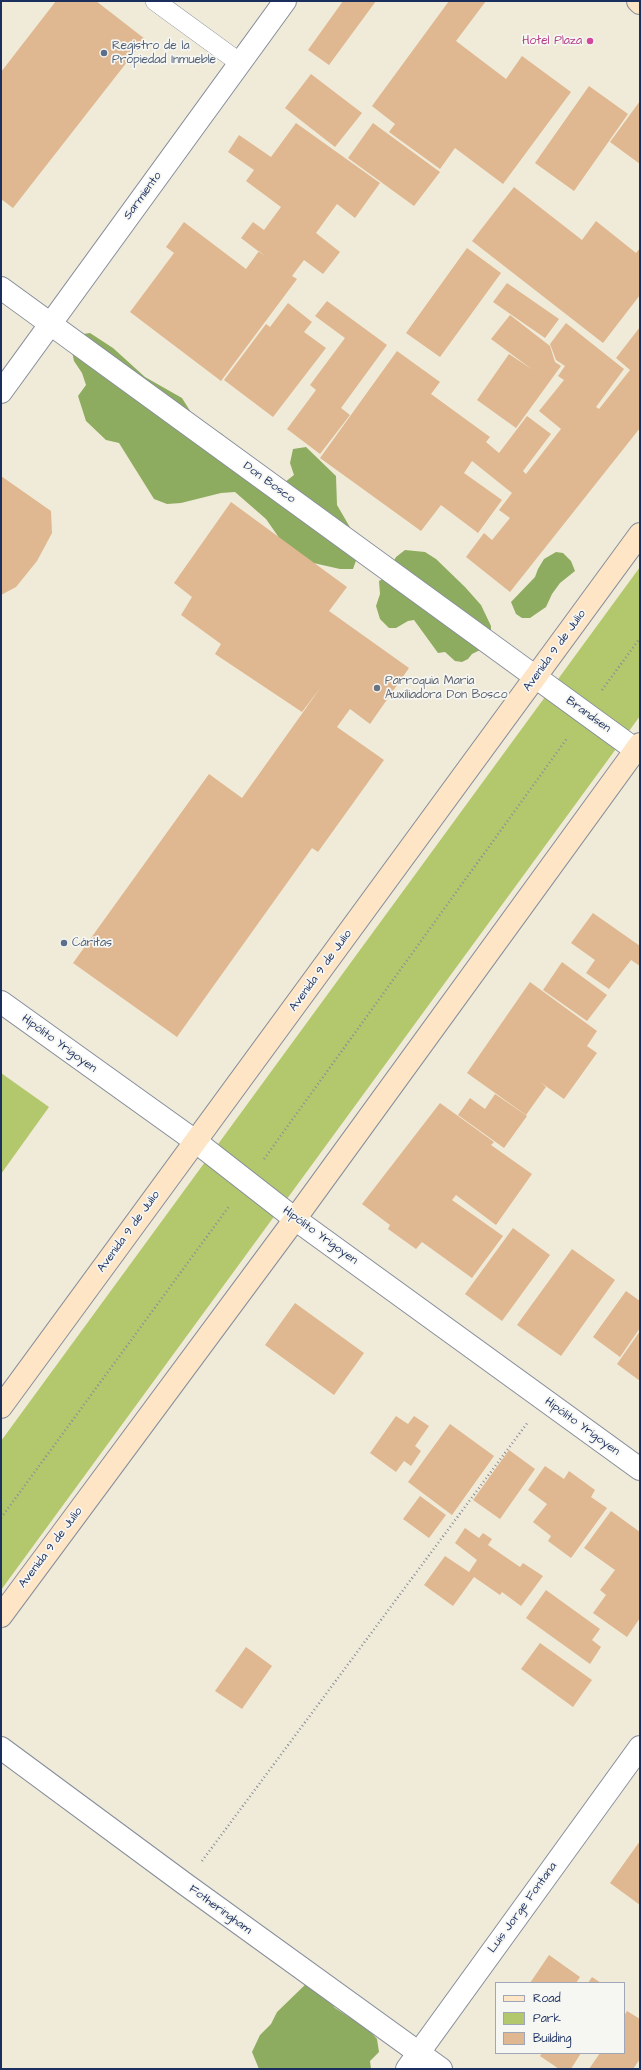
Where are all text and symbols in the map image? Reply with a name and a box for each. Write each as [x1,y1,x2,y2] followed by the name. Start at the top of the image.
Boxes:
[522,34,582,48] place label: Hotel Plaza
[585,36,595,46] marker: Hotel Plaza
[112,39,216,67] place label: Registro de la Propiedad Inmueble
[99,48,109,58] marker: Registro de la Propiedad Inmueble
[121,169,165,223] street label: Sarmiento
[240,459,298,507] street label: Don Bosco
[521,607,589,695] street label: Avenida 9 de Julio
[385,674,507,702] place label: Parroquia María Auxiliadora Don Bosco
[372,683,382,693] marker: Parroquia María Auxiliadora Don Bosco
[563,694,613,736] street label: Brandsen
[287,927,355,1015] street label: Avenida 9 de Julio
[72,936,112,950] place label: Cáritas
[59,938,69,948] marker: Cáritas
[19,1012,99,1076] street label: Hipólito Yrigoyen
[95,1188,163,1276] street label: Avenida 9 de Julio
[280,1204,360,1268] street label: Hipólito Yrigoyen
[542,1395,622,1459] street label: Hipólito Yrigoyen
[16,1505,86,1591] street label: Avenida 9 de Julio
[485,1860,561,1956] street label: Luis Jorge Fontana
[186,1882,254,1938] street label: Fotheringham
[495,1982,625,2054] legend
[533,1990,561,2007] text: Road
[533,2010,561,2027] text: Park
[533,2030,571,2047] text: Building

